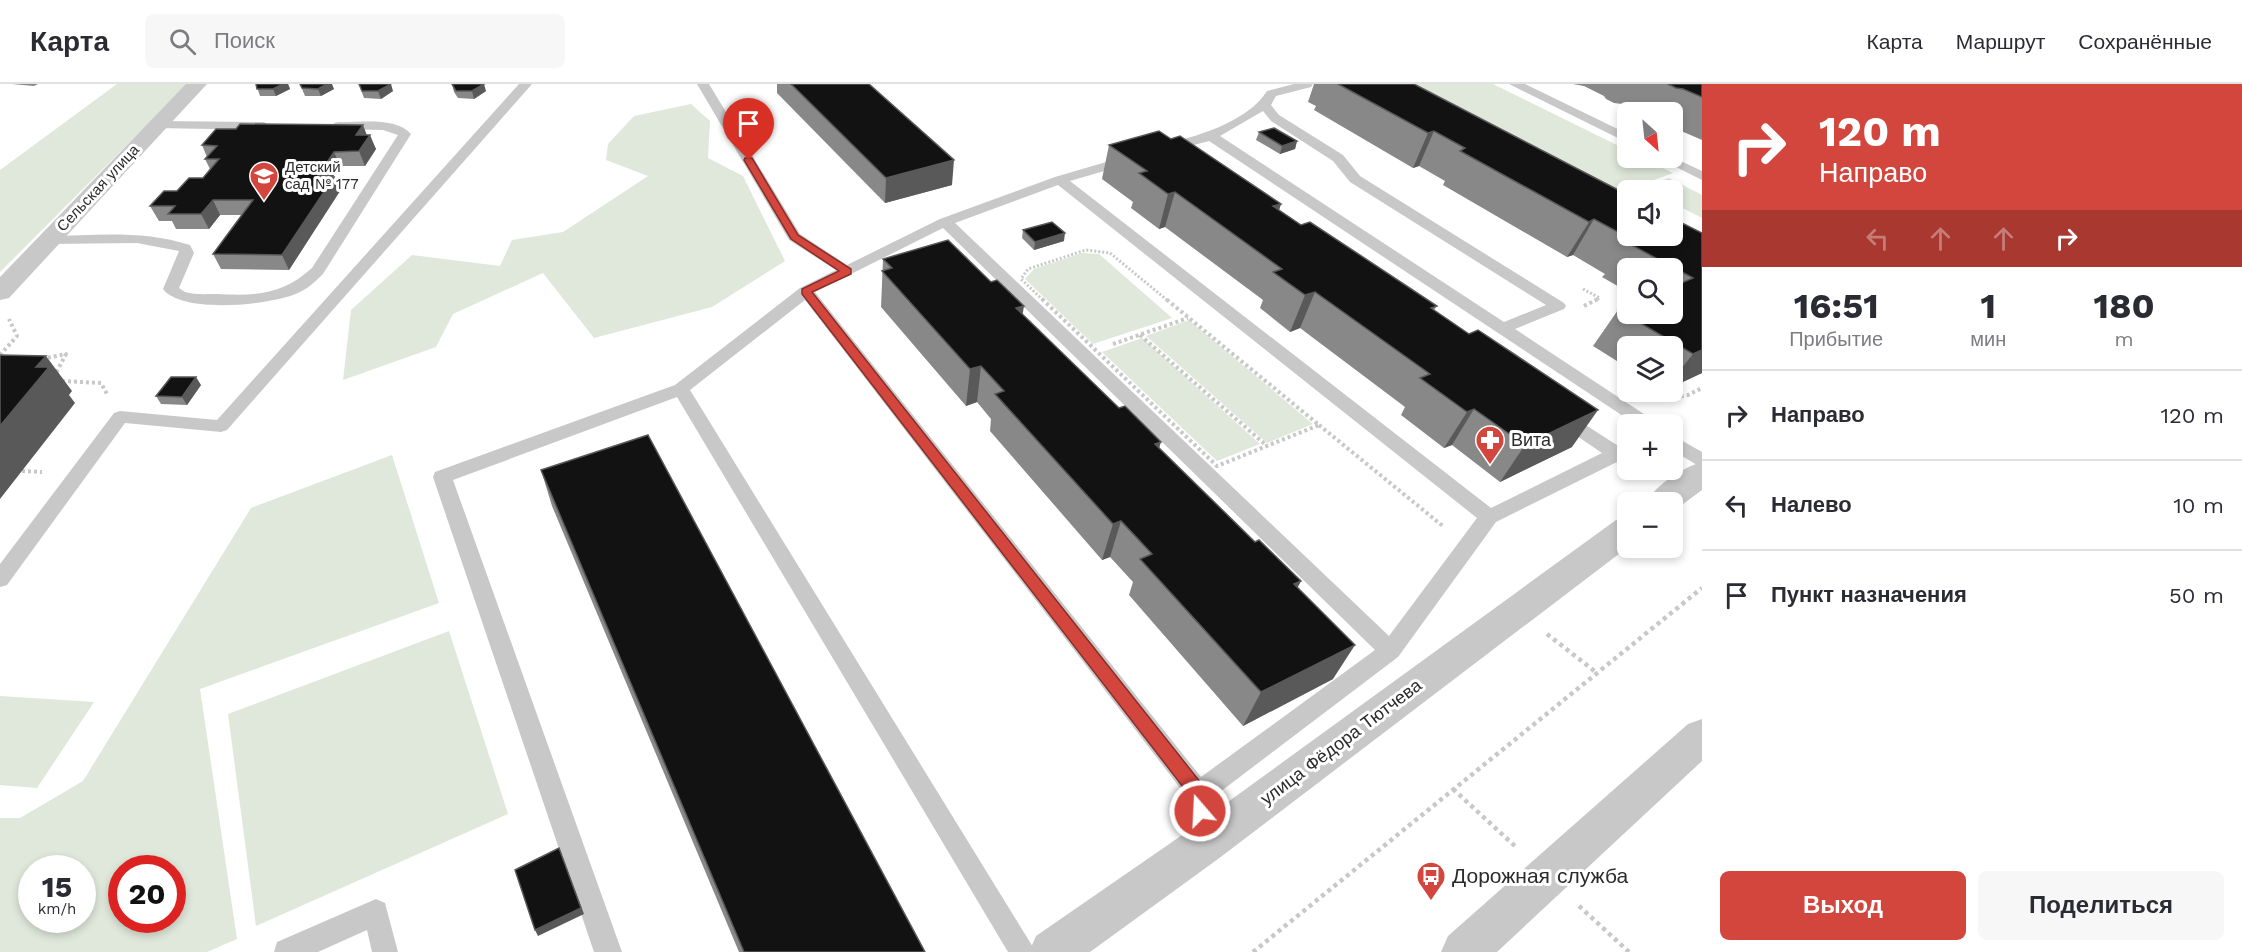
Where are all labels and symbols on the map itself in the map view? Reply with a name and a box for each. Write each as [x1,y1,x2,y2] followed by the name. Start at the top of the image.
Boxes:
[723,98,774,160] pin
[1617,102,1683,168] north arrow
[53,140,143,235] street label: Сельская улица
[285,158,359,193] place label: Детский сад № 177
[248,160,280,202] school or university icon: Детский сад № 177
[1474,424,1506,466] pharmacy icon: Вита
[1511,429,1552,450] place label: Вита
[1256,674,1426,809] street label: улица Фёдора Тютчева
[1168,779,1232,843] position arrow
[108,855,186,933] speed limit sign: 20
[1415,860,1447,902] bus stop icon: Дорожная служба
[1452,863,1628,888] place label: Дорожная служба

